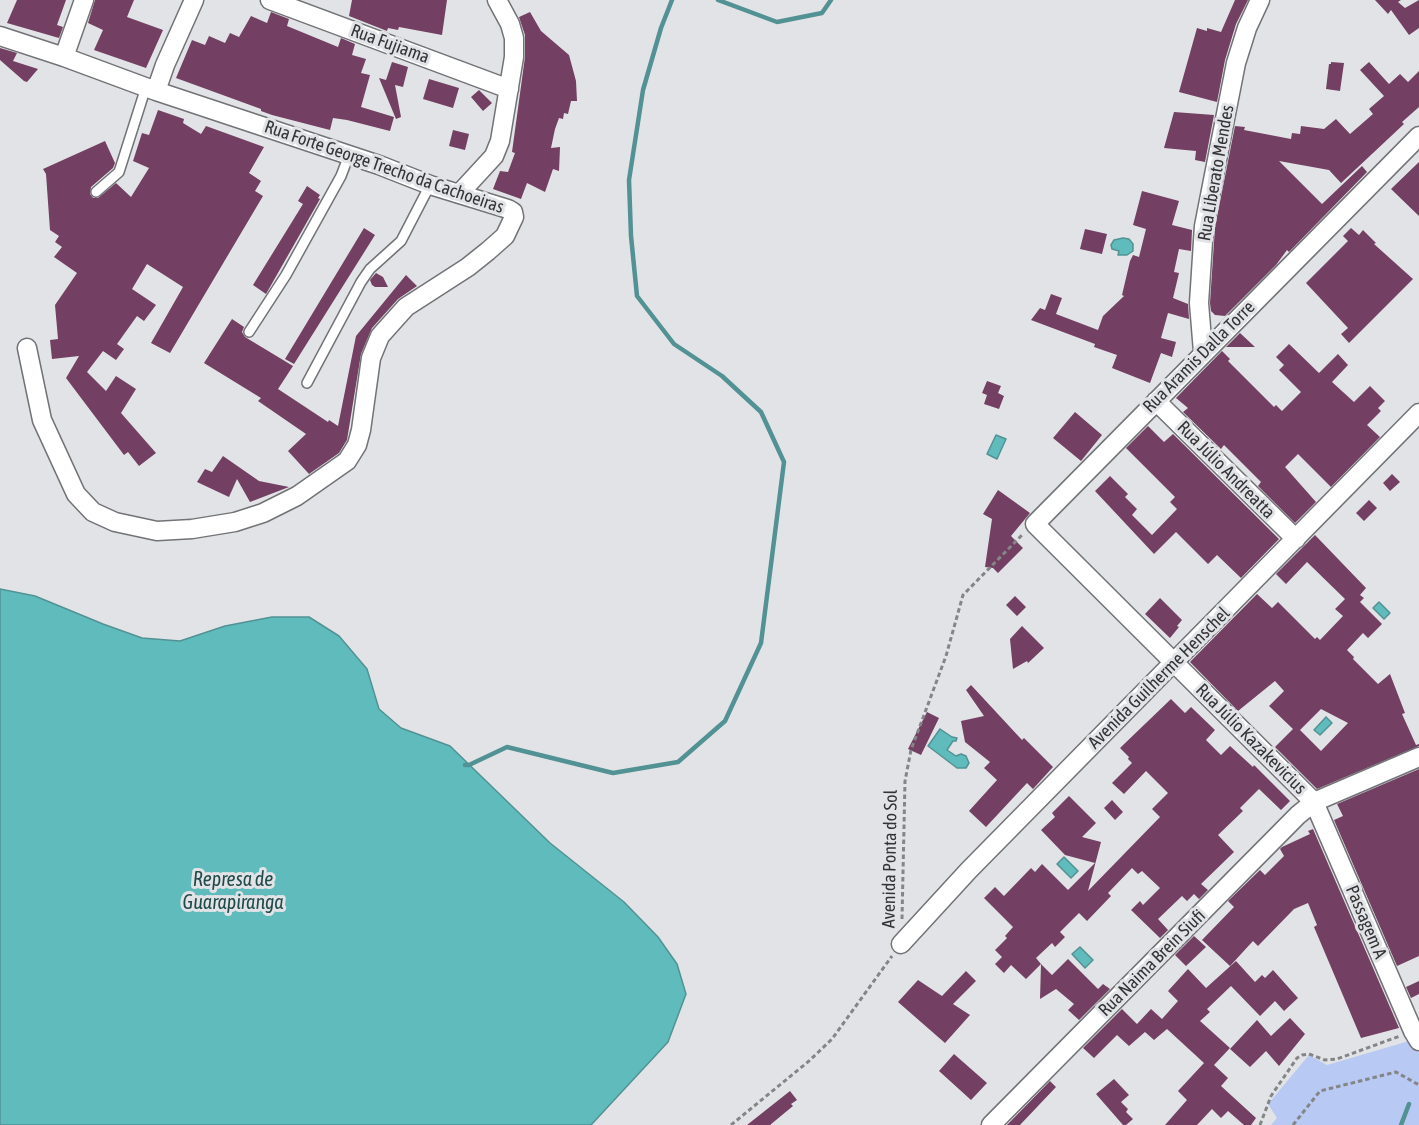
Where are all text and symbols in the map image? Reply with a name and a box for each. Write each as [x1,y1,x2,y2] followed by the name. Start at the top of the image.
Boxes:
[348,20,432,68] street label: Rua Fujiama
[1193,103,1239,243] street label: Rua Liberato Mendes
[261,116,507,218] street label: Rua Forte George Trecho da Cachoeiras
[1139,297,1259,417] street label: Rua Aramis Dalla Torre
[1173,417,1279,523] street label: Rua Júlio Andreatta
[1084,603,1234,753] street label: Avenida Guilherme Henschel
[1191,679,1311,799] street label: Rua Júlio Kazakevicius
[878,790,902,928] street label: Avenida Ponta do Sol
[183,868,283,915] water label: Represa de Guarapiranga
[1341,882,1391,962] street label: Passagem A
[1094,905,1210,1021] street label: Rua Naima Brein Siufi

